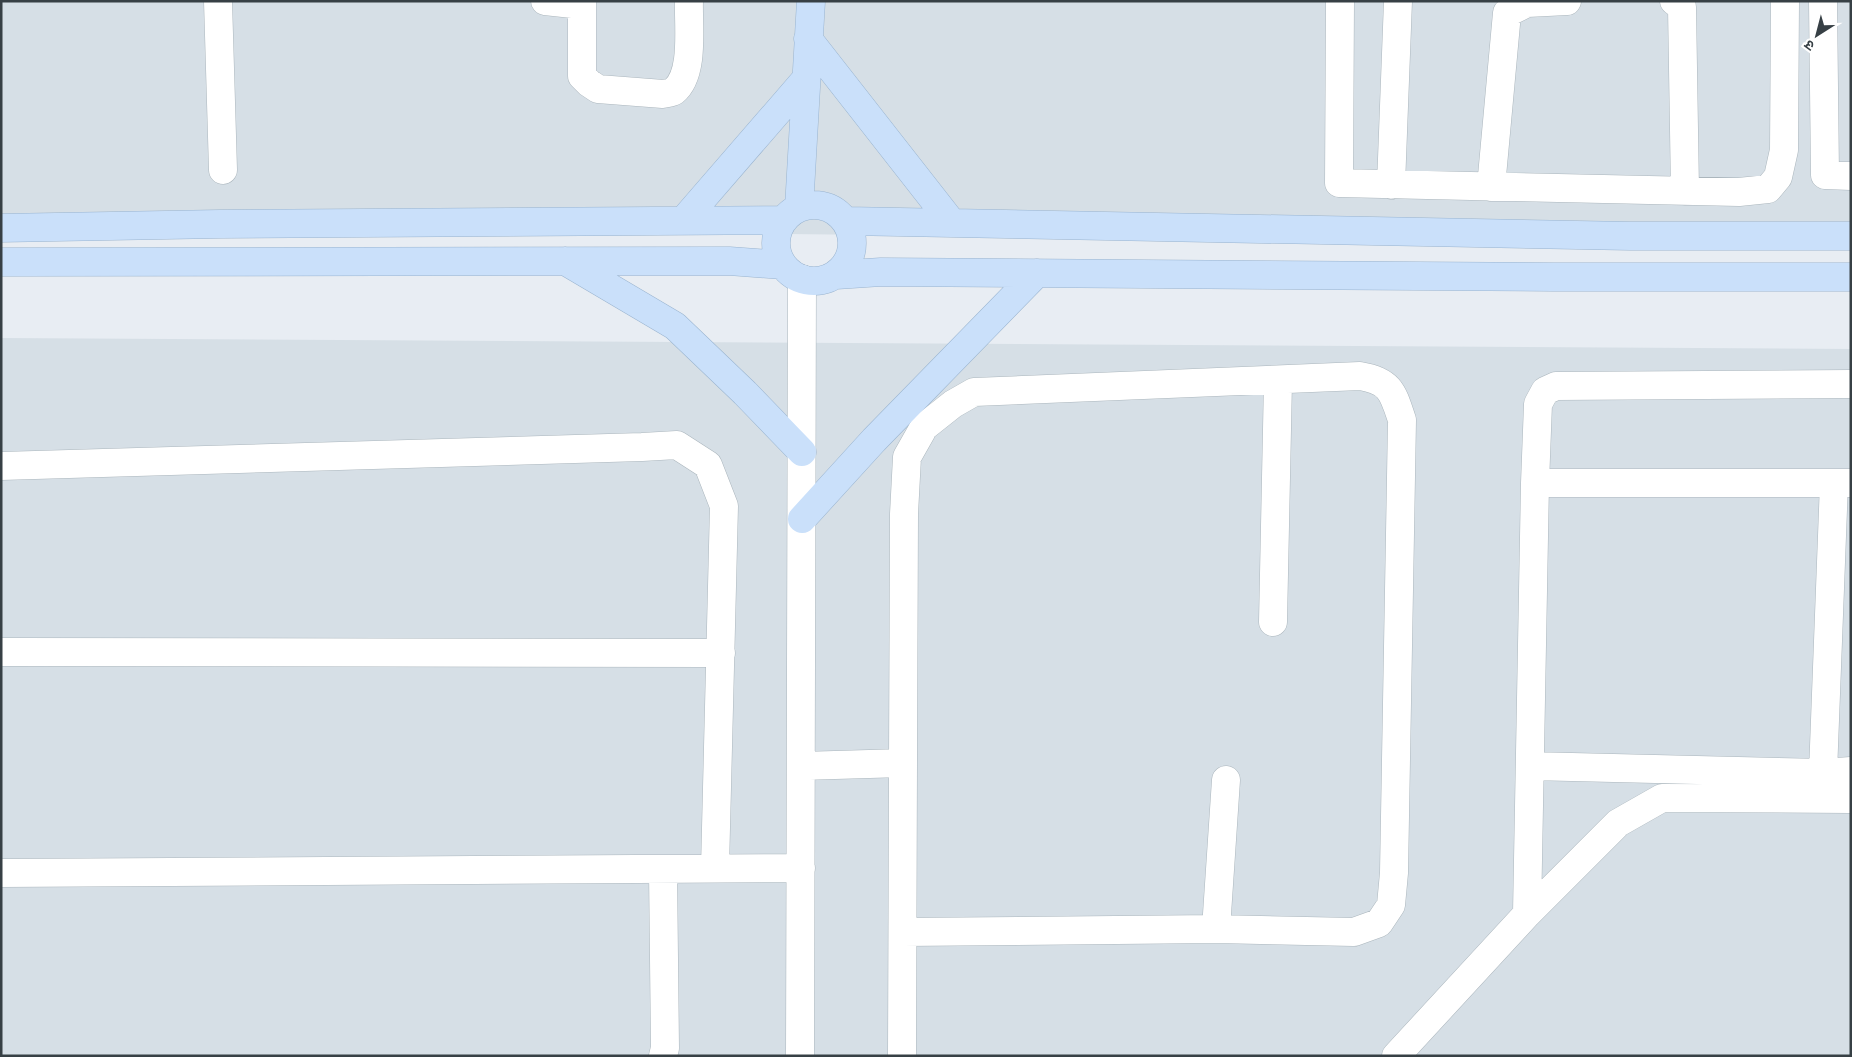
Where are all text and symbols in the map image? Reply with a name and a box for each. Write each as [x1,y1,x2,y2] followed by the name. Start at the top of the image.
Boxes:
[1792,10,1842,60] north arrow
[1801,36,1817,54] text: उ

